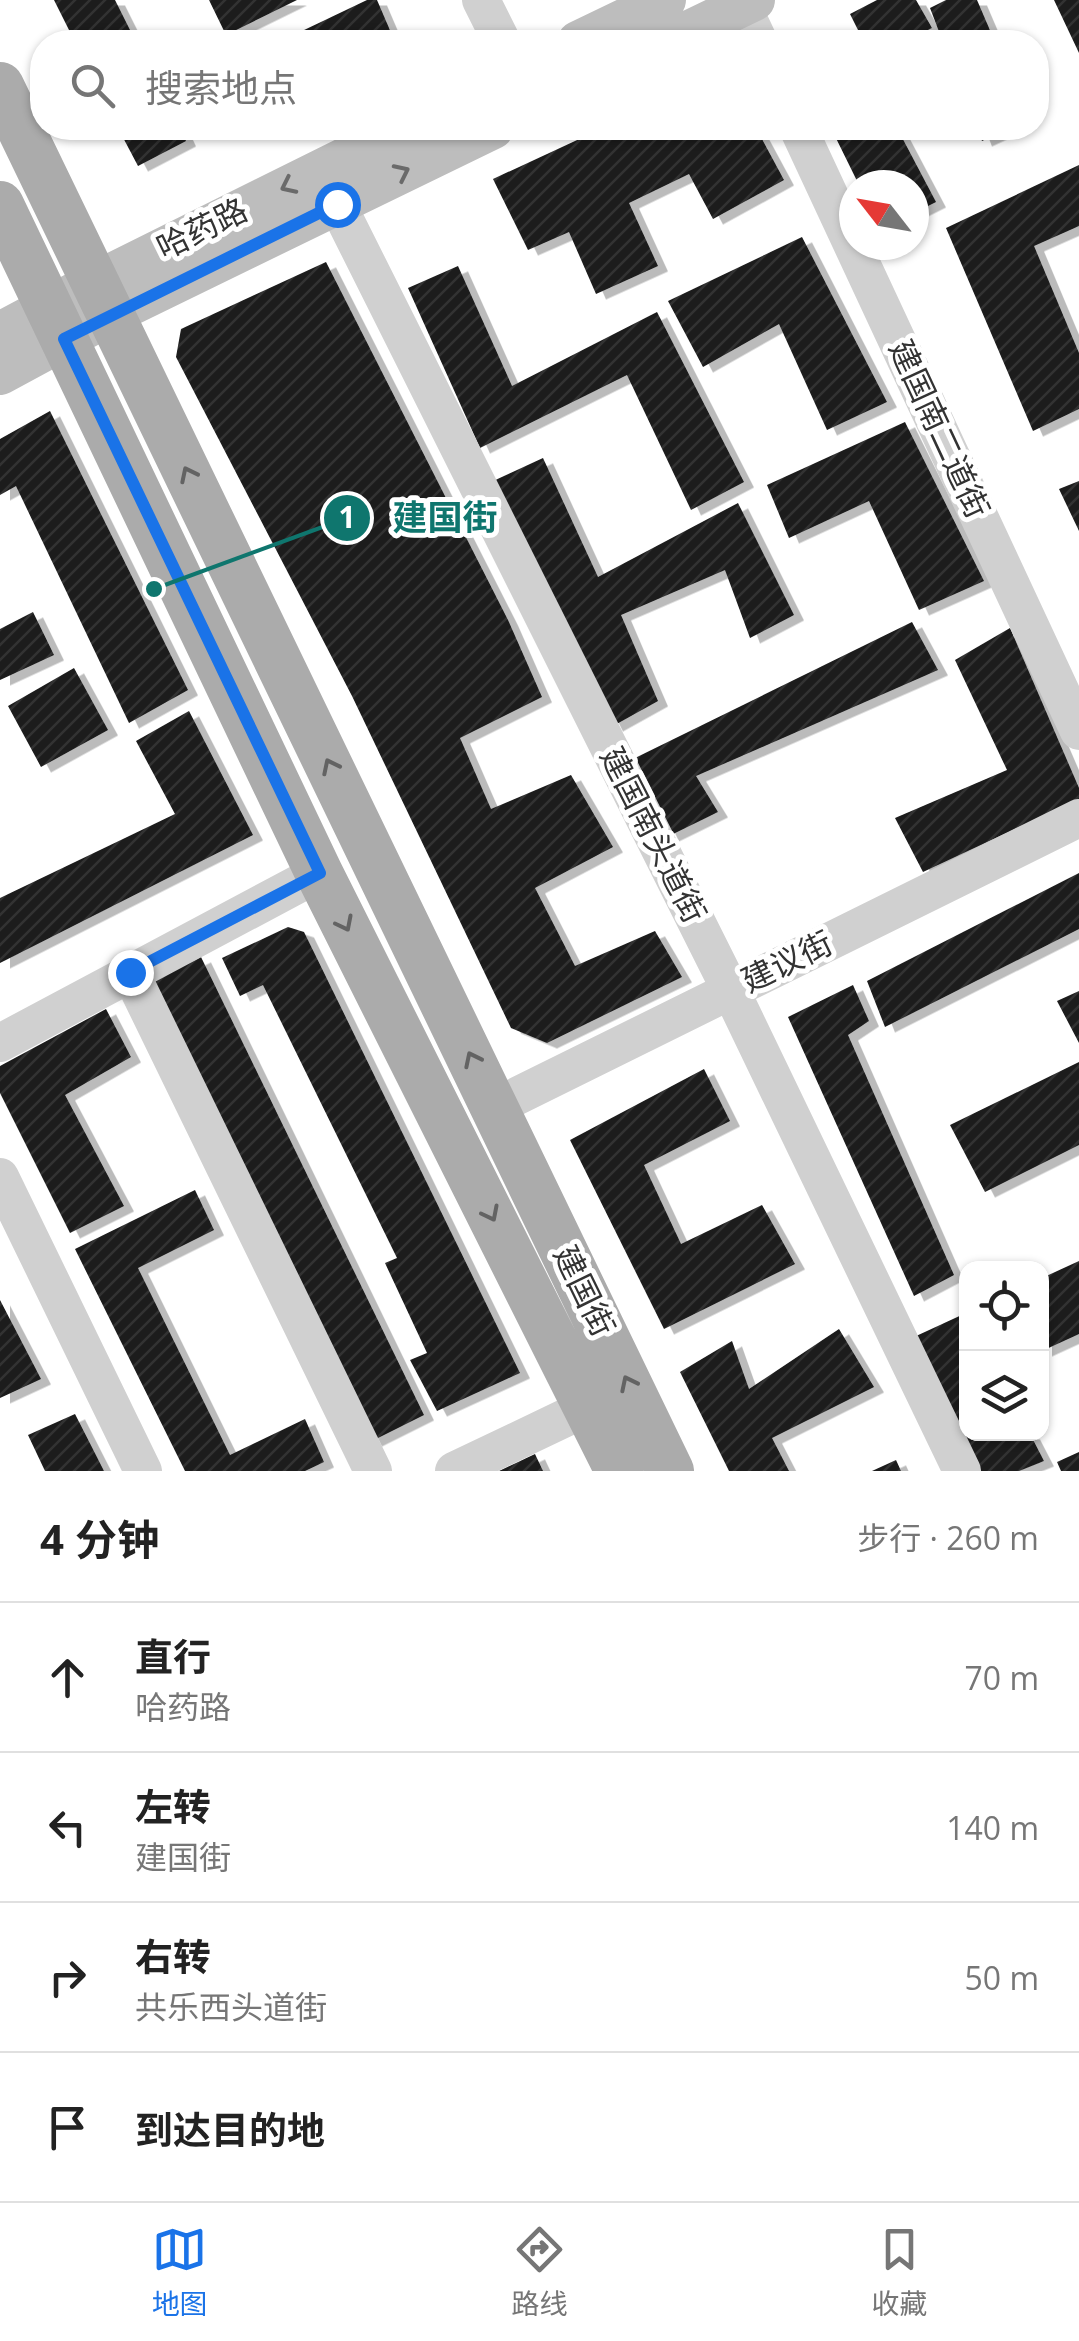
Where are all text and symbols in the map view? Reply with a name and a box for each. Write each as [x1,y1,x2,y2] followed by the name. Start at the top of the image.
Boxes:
[30,30,1049,140] search box
[65,58,120,113] icon: search
[145,61,297,113] text: 搜索地点
[392,164,410,184] one-way arrow
[839,170,929,260] north arrow
[280,174,298,194] one-way arrow
[315,182,361,228] route start
[149,187,254,268] street label: 哈药路
[880,332,1000,524] street label: 建国南二道街
[181,466,201,484] one-way arrow
[322,485,517,550] callout: 建国街
[392,493,498,540] text: 建国街
[338,496,356,537] text: 1
[592,739,717,930] street label: 建国南头道街
[323,759,342,777] one-way arrow
[333,913,352,931] one-way arrow
[734,920,839,1001] street label: 建议街
[108,950,154,996] route end
[464,1051,484,1069] one-way arrow
[479,1204,499,1222] one-way arrow
[545,1238,626,1343] street label: 建国街
[959,1261,1049,1441] map controls
[959,1261,1049,1351] button: locate
[959,1351,1049,1441] button: layers
[620,1375,640,1393] one-way arrow
[40,1510,159,1567] text: 4 分钟
[857,1516,1039,1559] text: 步行 · 260 m
[135,1630,211,1682] text: 直行
[40,1650,95,1705] icon: ahead
[964,1656,1039,1699] text: 70 m
[135,1685,231,1728] text: 哈药路
[135,1780,211,1832] text: 左转
[40,1800,95,1855] icon: left
[946,1806,1039,1849] text: 140 m
[135,1835,231,1878] text: 建国街
[135,1930,211,1982] text: 右转
[40,1950,95,2005] icon: right
[964,1956,1039,1999] text: 50 m
[135,1985,327,2028] text: 共乐西头道街
[40,2100,95,2155] icon: arrive
[135,2103,325,2155] text: 到达目的地
[152,2222,208,2322] tab: 地图
[511,2222,567,2322] tab: 路线
[871,2222,927,2322] tab: 收藏

